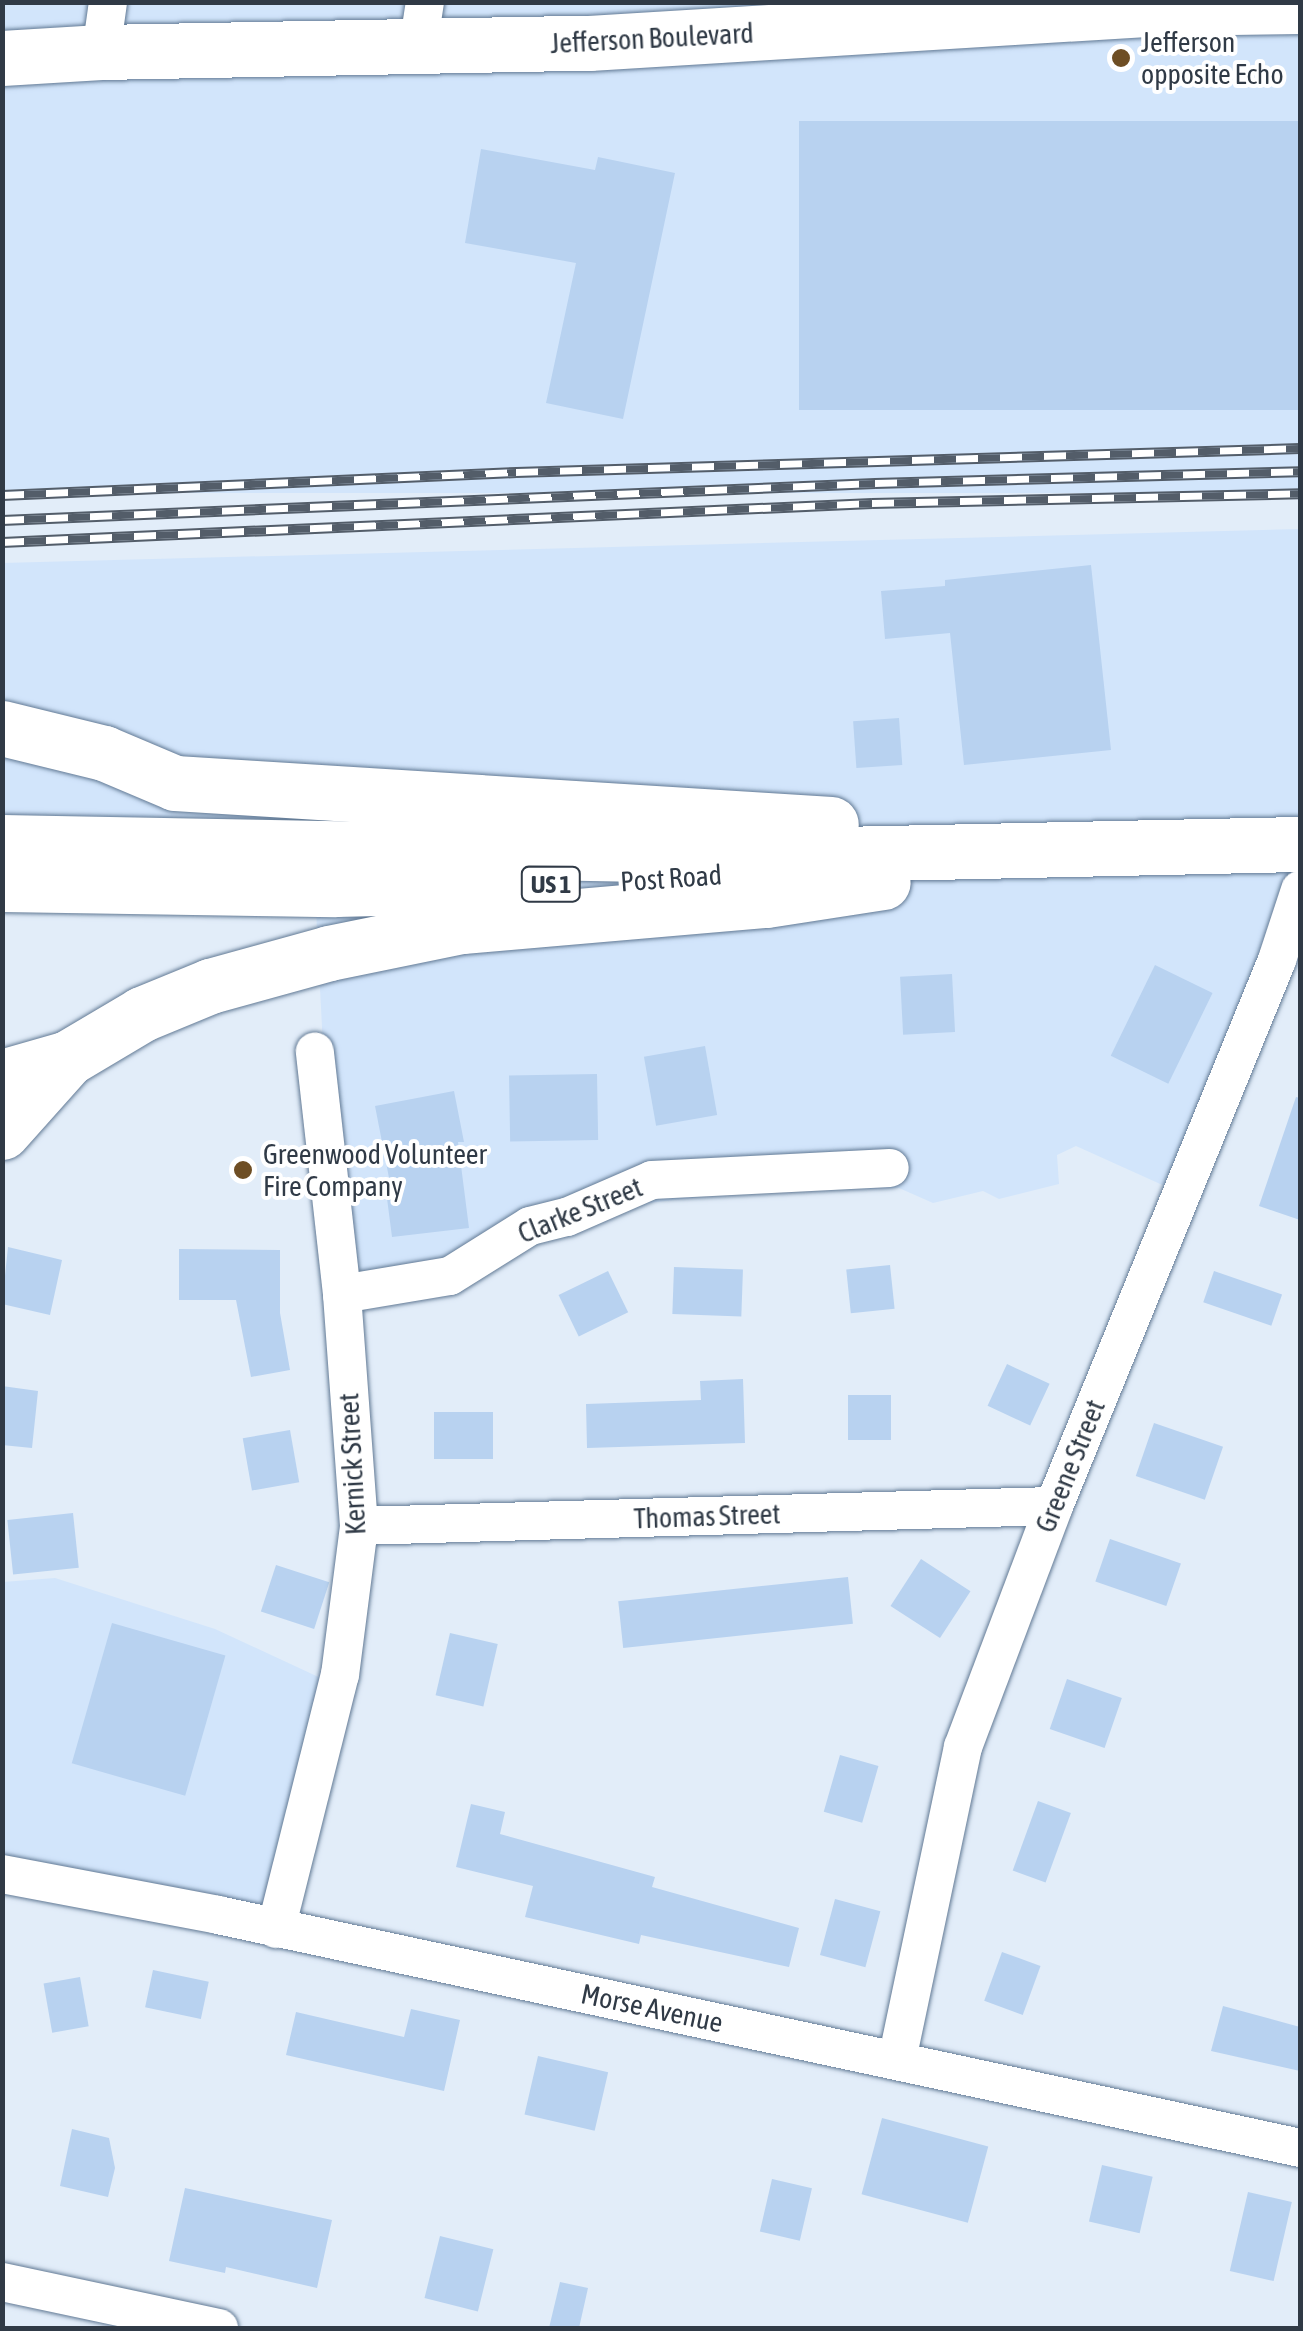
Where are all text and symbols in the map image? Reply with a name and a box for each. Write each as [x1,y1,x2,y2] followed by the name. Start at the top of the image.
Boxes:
[549,16,755,60] street label: Jefferson Boulevard
[1141,25,1284,91] place label: Jefferson opposite Echo
[1110,47,1132,69] marker: Jefferson opposite Echo
[619,858,723,898] street label: Post Road
[518,864,584,904] road number: US 1
[263,1137,487,1203] place label: Greenwood Volunteer Fire Company
[232,1159,254,1181] marker: Greenwood Volunteer Fire Company
[513,1170,647,1250] street label: Clarke Street
[332,1392,372,1536] street label: Kernick Street
[1028,1395,1112,1537] street label: Greene Street
[633,1497,781,1535] street label: Thomas Street
[578,1977,726,2039] street label: Morse Avenue

